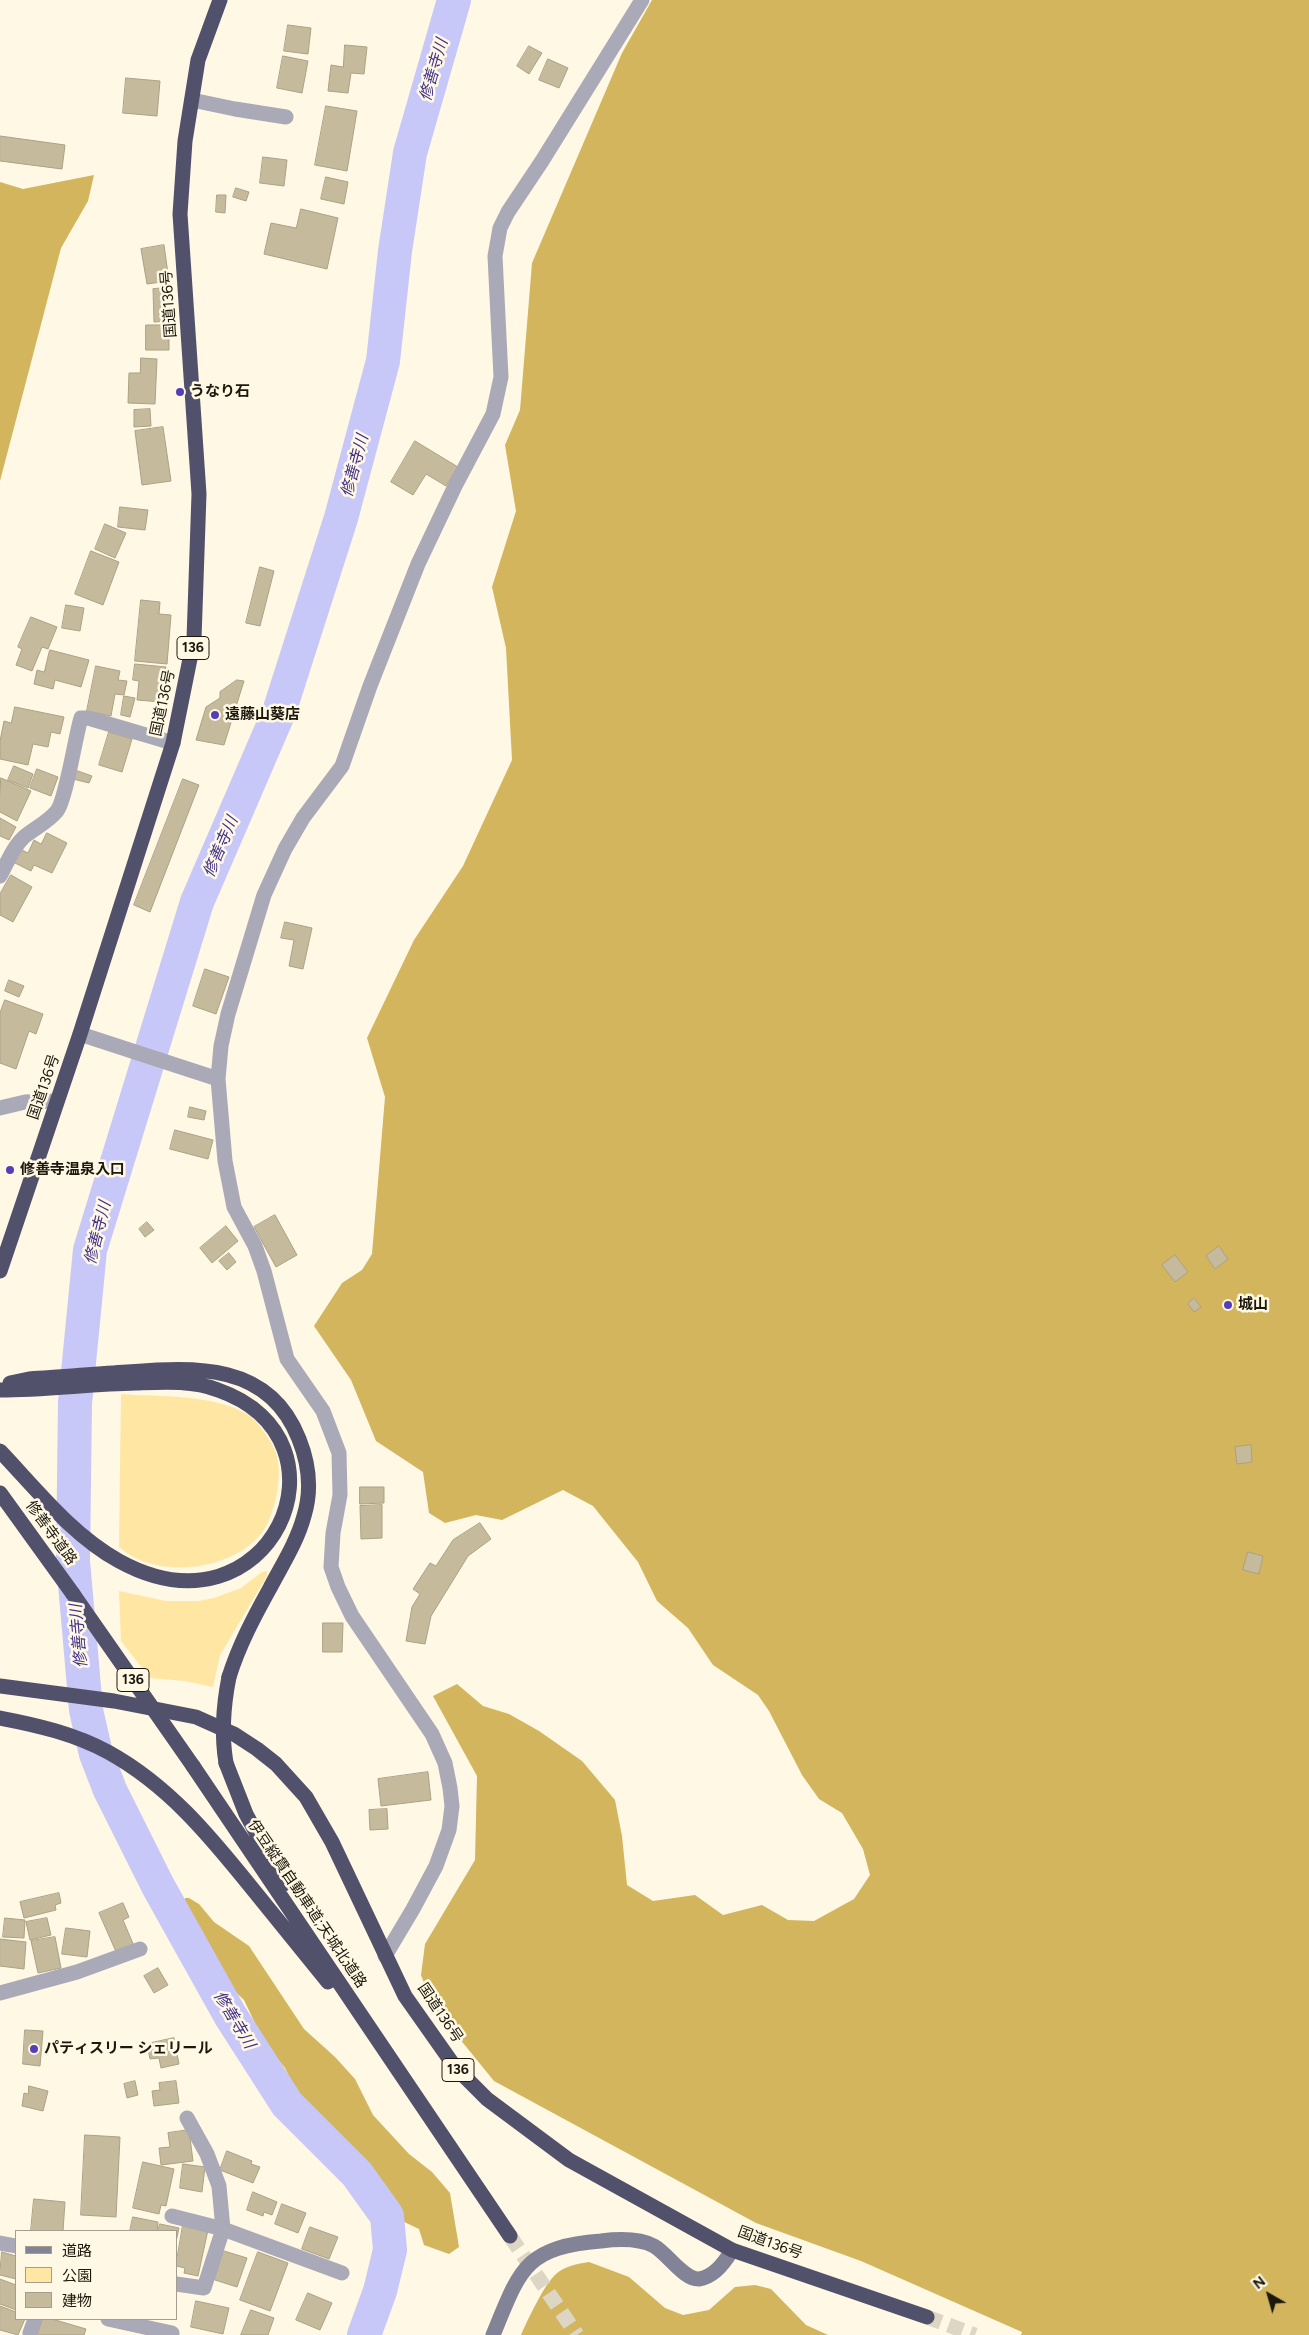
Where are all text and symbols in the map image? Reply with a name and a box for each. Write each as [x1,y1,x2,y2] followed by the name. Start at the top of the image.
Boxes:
[416,37,452,103] water label: 修善寺川
[158,270,180,338] street label: 国道136号
[190,383,250,401] place label: うなり石
[174,386,186,398] marker: うなり石
[337,433,373,499] water label: 修善寺川
[177,636,209,660] road number: 136
[147,668,179,738] street label: 国道136号
[225,706,300,724] place label: 遠藤山葵店
[209,709,221,721] marker: 遠藤山葵店
[200,814,242,880] water label: 修善寺川
[24,1052,64,1122] street label: 国道136号
[20,1161,125,1179] place label: 修善寺温泉入口
[4,1164,16,1176] marker: 修善寺温泉入口
[81,1200,115,1266] water label: 修善寺川
[1238,1296,1268,1314] place label: 城山
[1222,1299,1234,1311] marker: 城山
[22,1497,80,1569] street label: 修善寺道路
[67,1603,91,1669] water label: 修善寺川
[117,1668,149,1692] road number: 136
[244,1817,370,1991] street label: 伊豆縦貫自動車道;天城北道路
[414,1980,466,2046] street label: 国道136号
[209,1988,259,2052] water label: 修善寺川
[44,2040,213,2058] place label: パティスリー シェリール
[28,2043,40,2055] marker: パティスリー シェリール
[442,2058,474,2082] road number: 136
[735,2223,805,2263] street label: 国道136号
[15,2230,178,2320] legend
[62,2242,92,2260] text: 道路
[62,2267,92,2285] text: 公園
[1244,2270,1294,2320] north arrow
[1250,2273,1269,2293] text: N
[62,2292,92,2310] text: 建物

